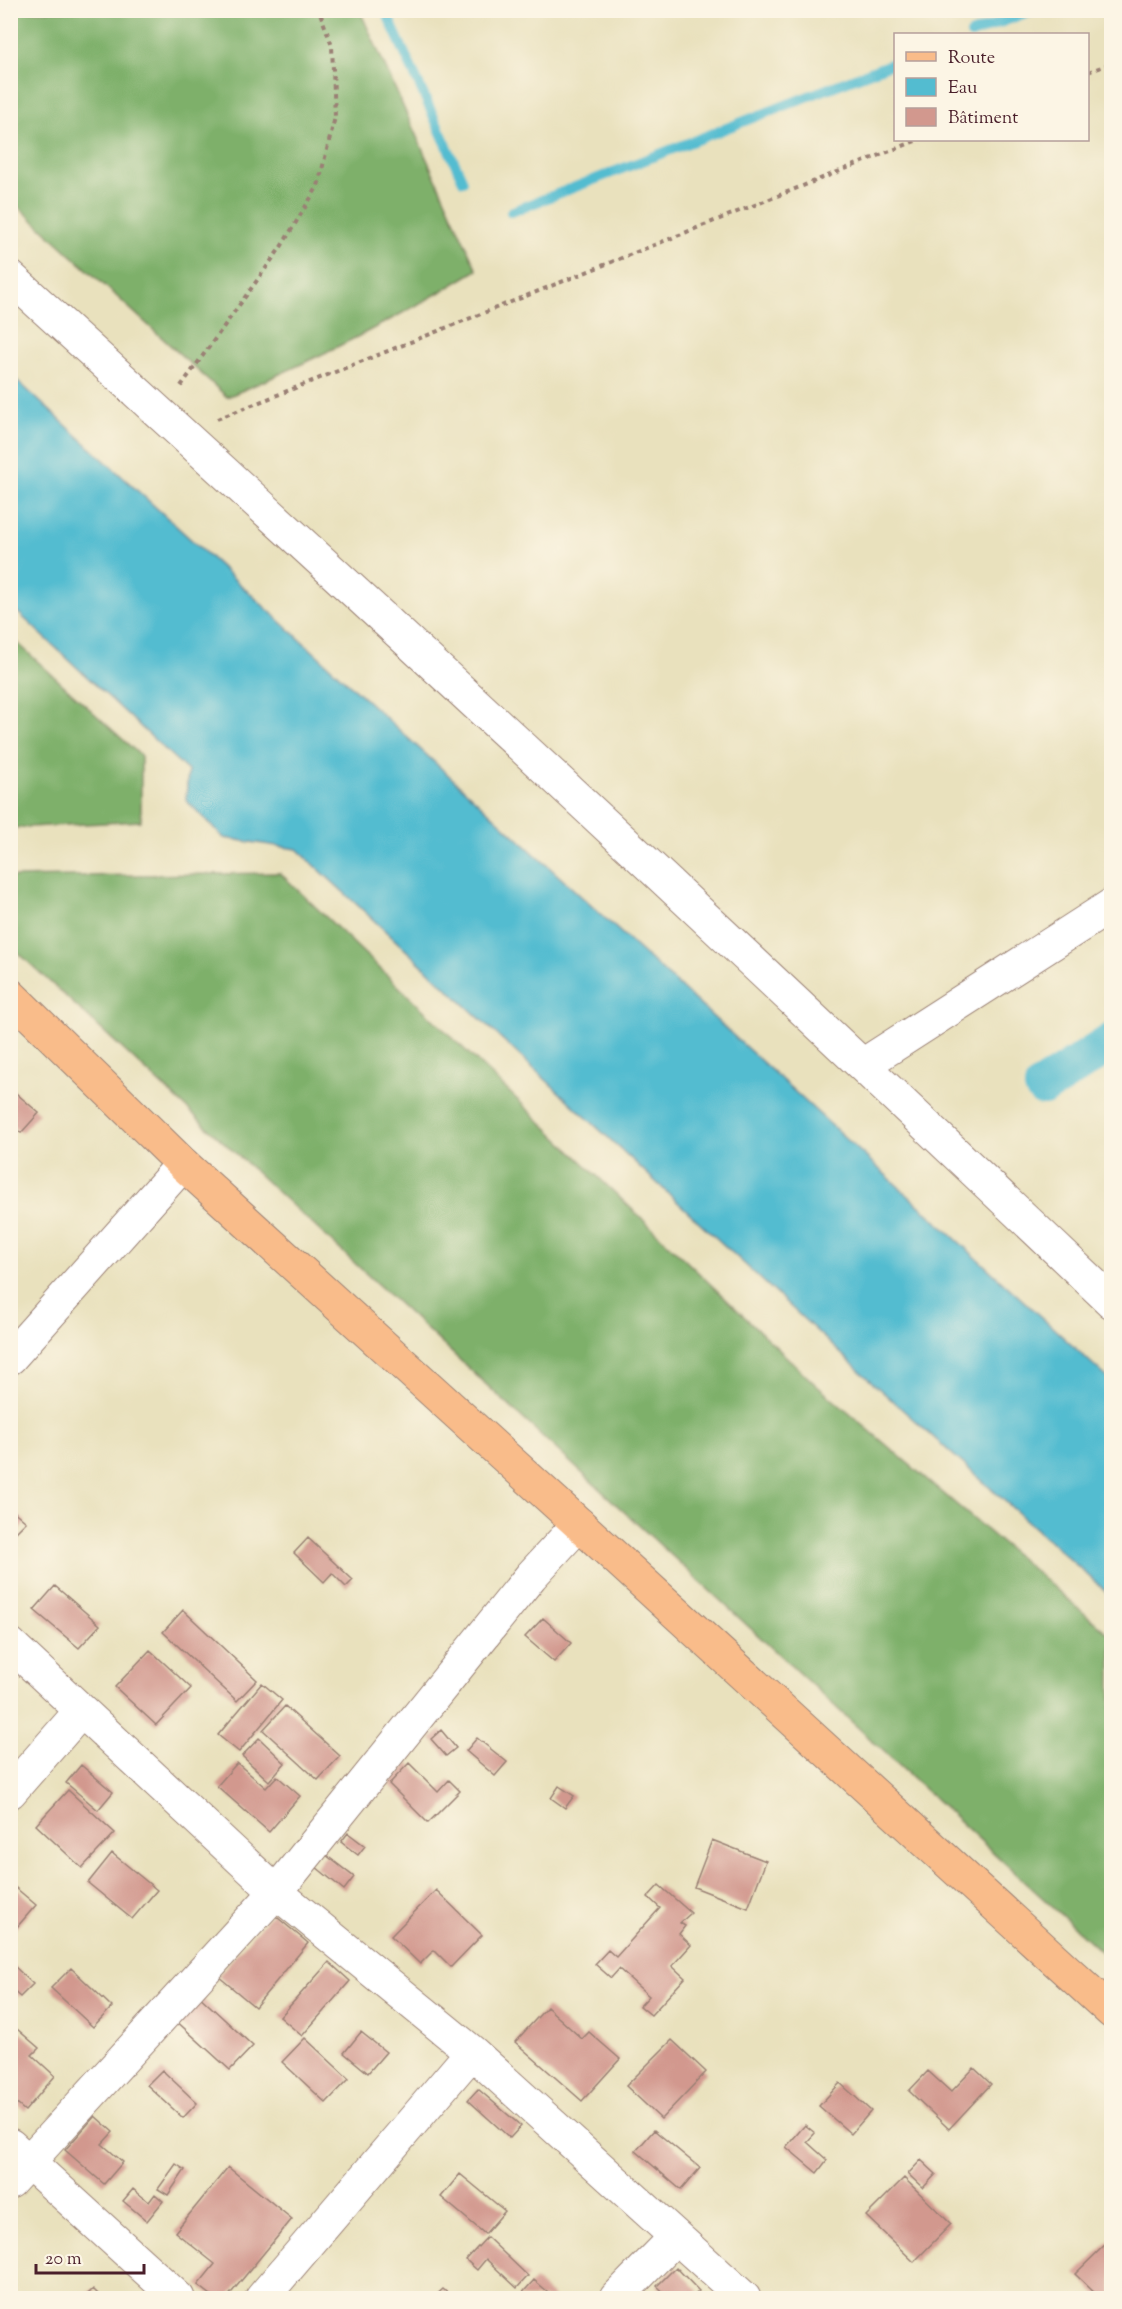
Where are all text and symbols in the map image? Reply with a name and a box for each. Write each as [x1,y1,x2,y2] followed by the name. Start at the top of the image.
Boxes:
[894,33,1089,141] legend
[948,46,995,72] text: Route
[948,76,977,102] text: Eau
[948,106,1018,132] text: Bâtiment
[36,2237,144,2275] scale bar
[45,2247,82,2273] text: 20 m

